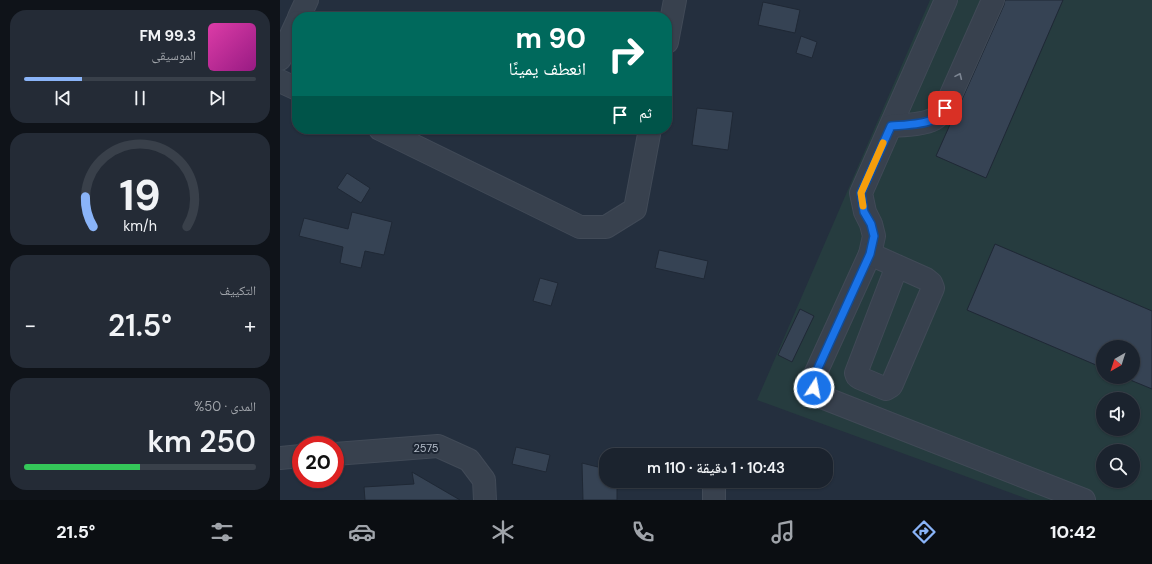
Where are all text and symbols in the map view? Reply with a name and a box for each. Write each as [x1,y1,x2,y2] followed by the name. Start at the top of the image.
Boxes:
[516,20,586,57] text: 90 m
[139,26,196,46] text: 99.3 FM
[600,28,652,80] icon: right
[152,47,196,64] text: الموسيقى
[509,57,586,81] text: انعطف يمينًا
[954,72,962,80] one-way arrow
[52,87,74,109] icon: previous
[129,87,151,109] icon: pause
[206,87,228,109] icon: next
[928,91,962,125] pin
[934,97,956,119] icon: arrive
[639,103,652,123] text: ثم
[609,104,631,126] icon: arrive
[119,169,161,223] text: 19
[123,216,157,234] text: km/h
[220,282,256,299] text: التكييف
[108,306,172,345] text: 21.5°
[24,311,36,340] text: −
[244,311,256,340] text: +
[1096,340,1140,384] north arrow
[1096,340,1140,488] map controls
[793,367,835,409] position arrow
[1096,392,1140,436] button: sound
[194,398,256,415] text: المدى · 50%
[147,422,256,461] text: 250 km
[292,436,344,488] speed limit sign: 20
[413,441,439,455] street label: 2575
[1096,444,1140,488] button: search
[647,458,785,478] text: 10:43 · 1 دقيقة · 110 m
[208,518,236,546] icon: filters
[348,518,376,546] icon: car
[489,518,517,546] icon: climate
[629,518,657,546] icon: phone
[769,518,797,546] icon: music
[910,518,938,546] icon: directions
[56,520,95,544] text: 21.5°
[1050,520,1096,544] text: 10:42

